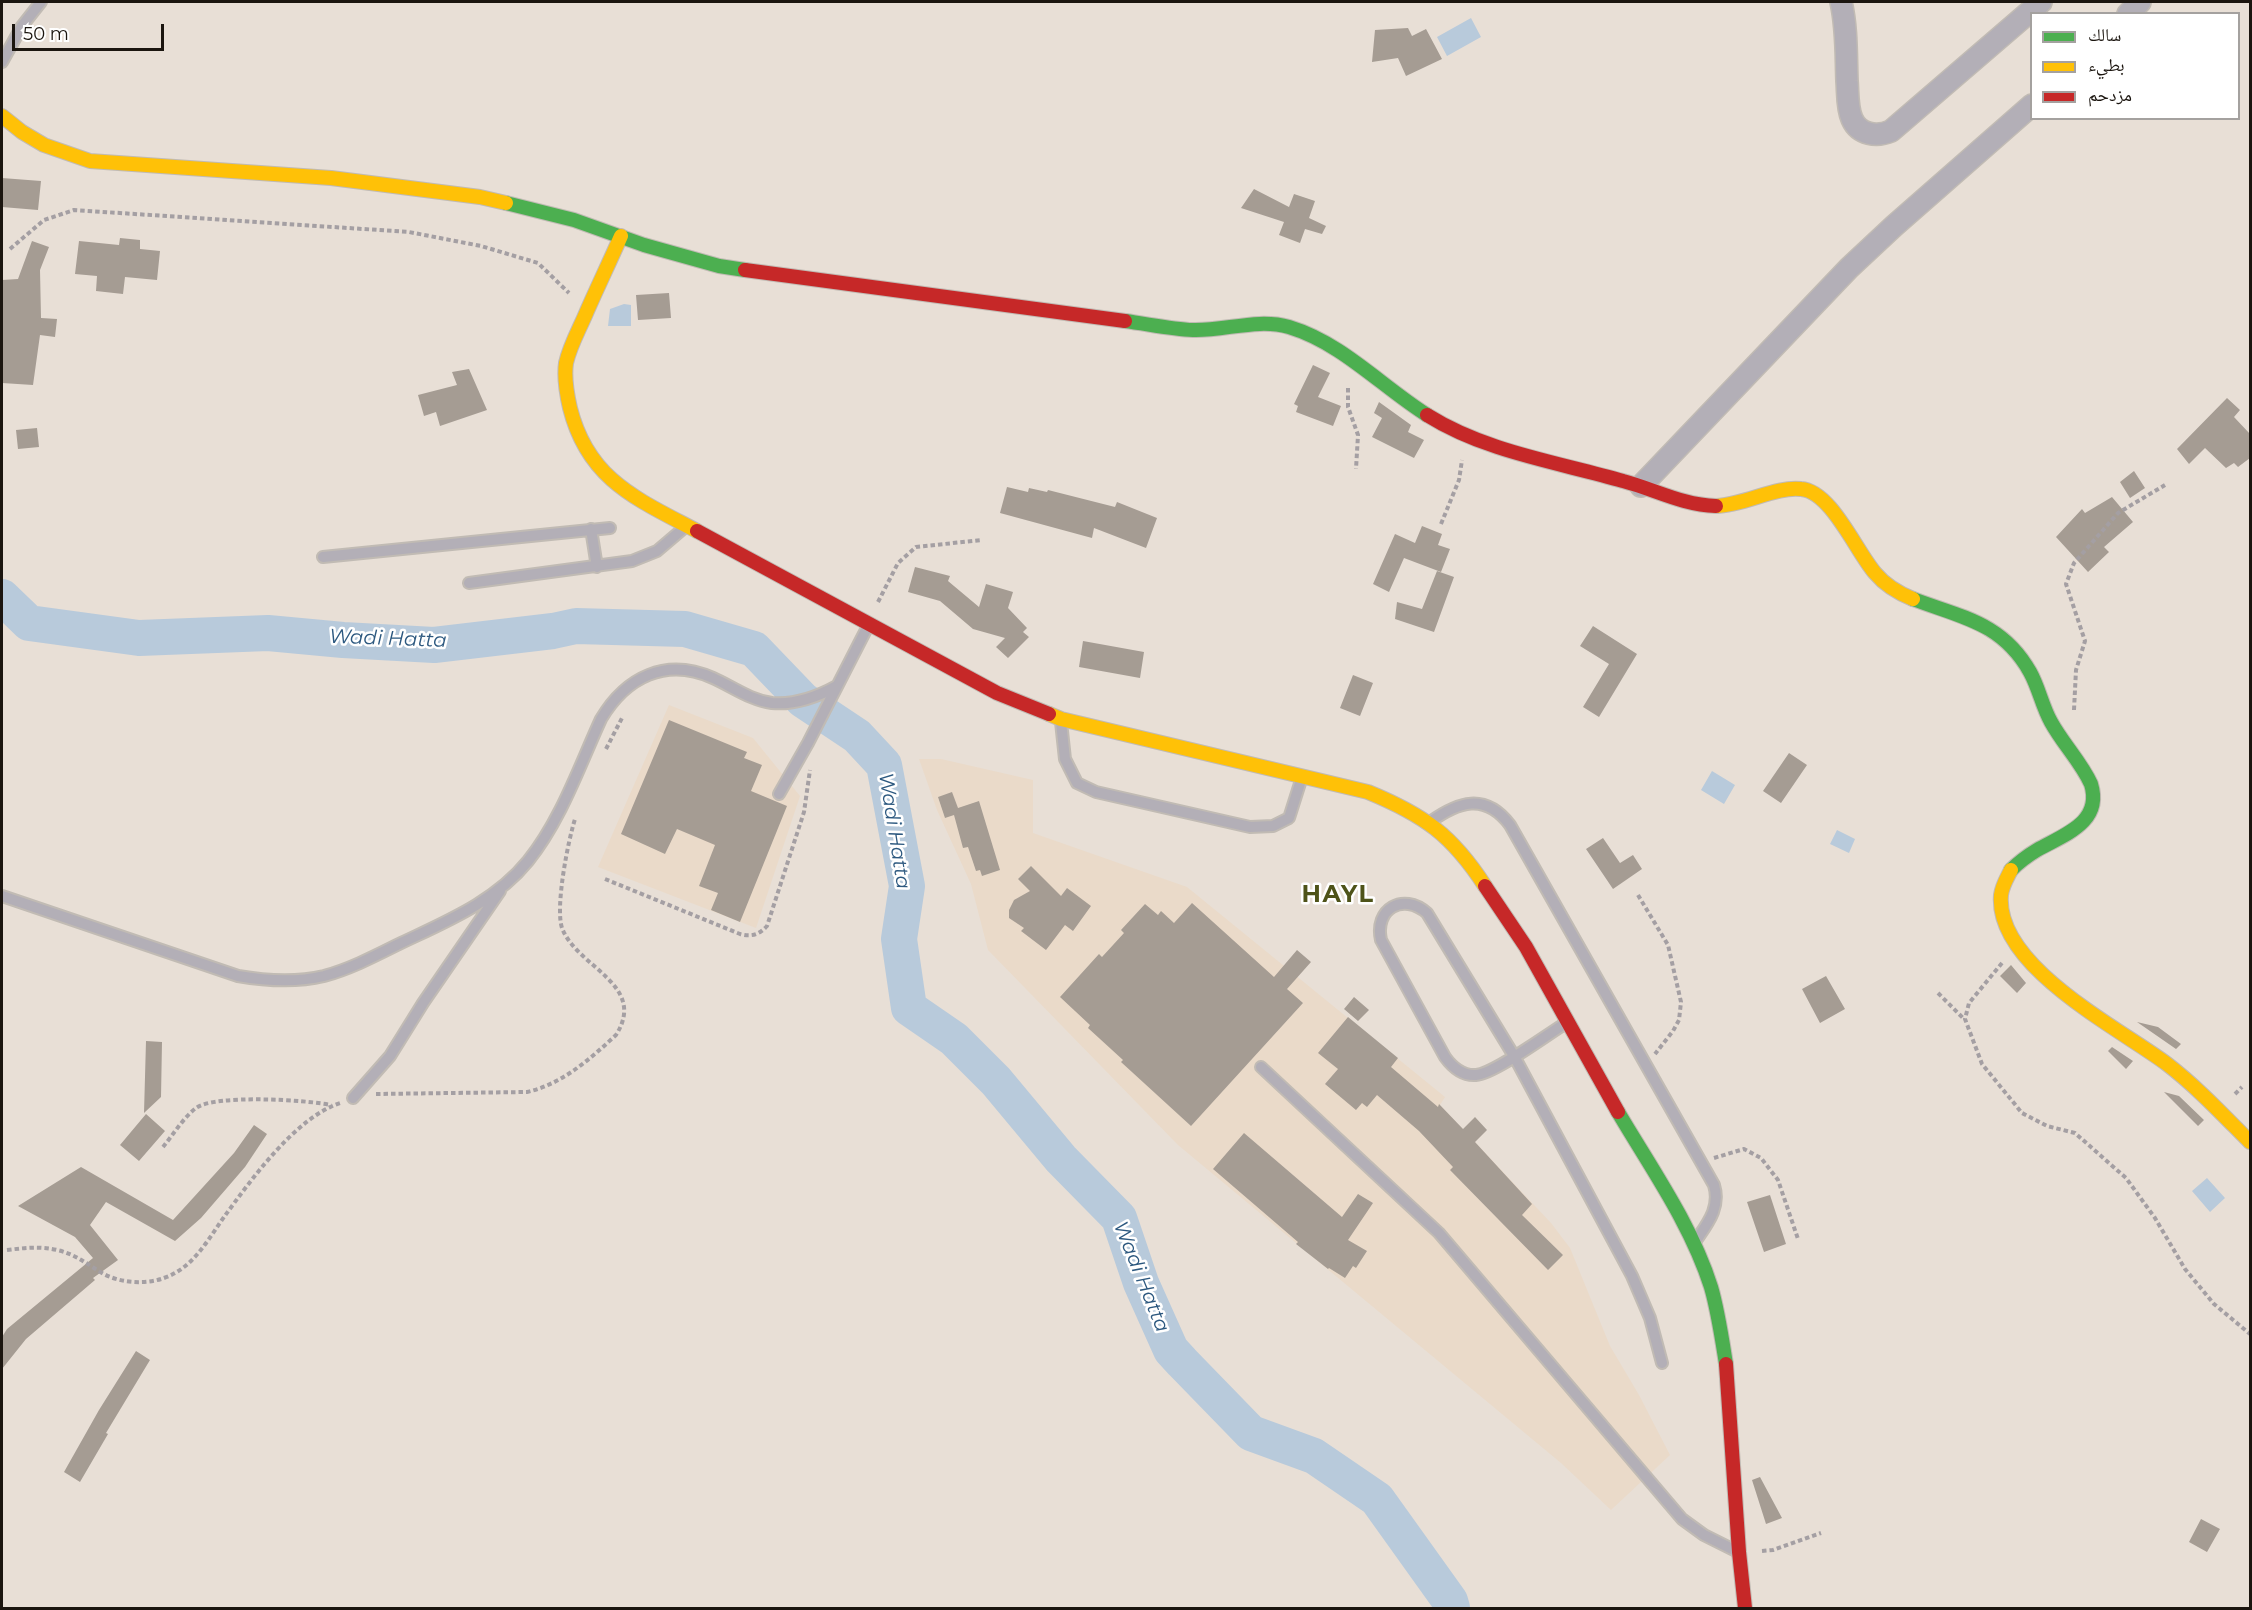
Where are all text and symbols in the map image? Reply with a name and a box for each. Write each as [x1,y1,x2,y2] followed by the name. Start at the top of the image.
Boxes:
[15,12,166,50] scale bar
[2030,12,2240,120] legend
[23,23,69,45] text: 50 m
[2088,24,2121,46] text: سالك
[2088,54,2125,76] text: بطيء
[2088,84,2132,106] text: مزدحم
[329,625,447,653] water label: Wadi Hatta
[873,771,915,891] water label: Wadi Hatta
[1302,881,1374,909] district label: HAYL
[1108,1218,1174,1336] water label: Wadi Hatta

